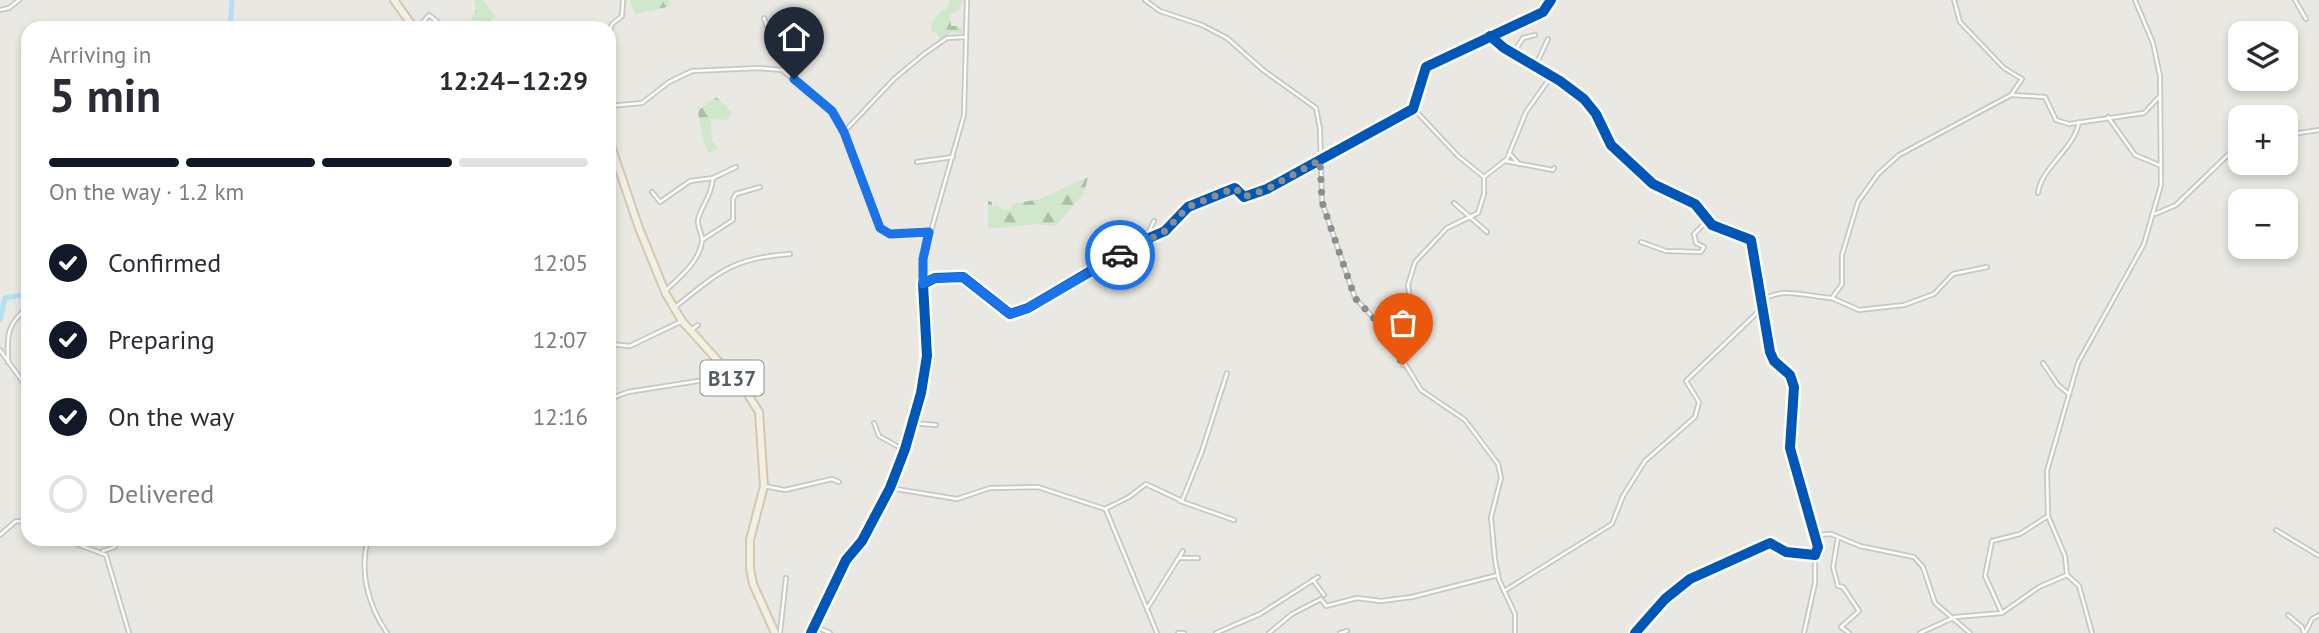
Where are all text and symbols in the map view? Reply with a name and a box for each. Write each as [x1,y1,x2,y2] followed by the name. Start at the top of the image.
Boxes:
[764,7,824,79] pin
[775,18,813,56] icon: home
[2228,21,2298,259] map controls
[2228,21,2298,91] button: layers
[49,40,151,69] text: Arriving in
[439,64,588,97] text: 12:24–12:29
[49,65,161,125] text: 5 min
[2228,105,2298,175] button: +
[49,177,244,206] text: On the way · 1.2 km
[2228,189,2298,259] button: −
[1085,220,1155,290] courier
[1101,236,1139,274] icon: car
[49,244,87,282] icon: check
[108,246,221,279] text: Confirmed
[533,248,588,277] text: 12:05
[1373,293,1433,365] pin
[1384,304,1422,342] icon: bag
[49,321,87,359] icon: check
[108,323,215,356] text: Preparing
[533,325,588,354] text: 12:07
[700,360,764,396] road number: B137
[49,398,87,436] icon: check
[108,400,234,433] text: On the way
[533,402,588,431] text: 12:16
[108,477,214,510] text: Delivered

